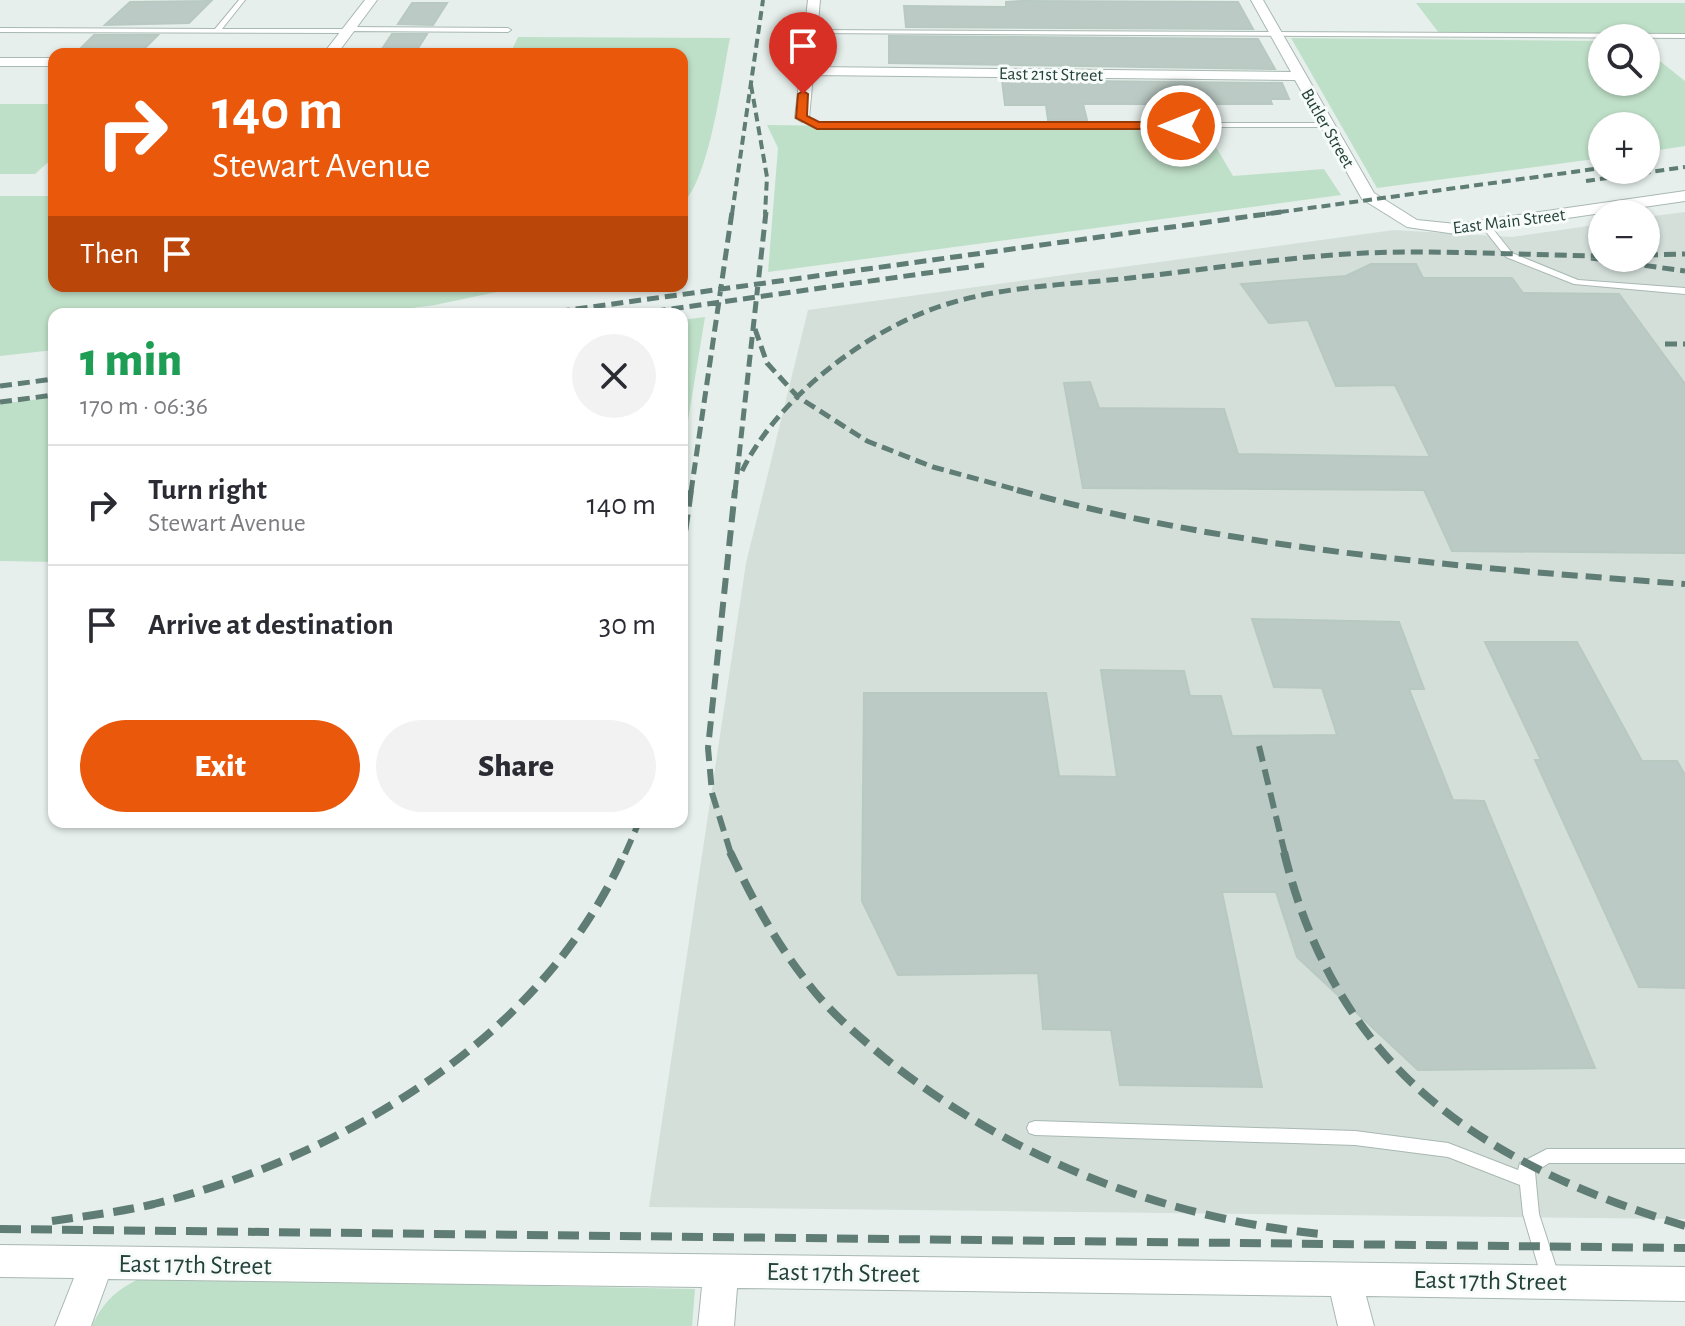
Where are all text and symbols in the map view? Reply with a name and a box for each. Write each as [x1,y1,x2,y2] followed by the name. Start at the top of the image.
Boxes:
[769,12,837,94] pin
[781,24,825,68] icon: arrive
[1588,24,1660,272] map controls
[1588,24,1660,96] button: search
[999,65,1103,85] street label: East 21st Street
[80,80,184,184] icon: right
[212,83,343,139] text: 140 m
[1139,84,1223,168] position arrow
[1297,86,1357,172] street label: Butler Street
[1588,112,1660,184] button: +
[212,148,431,184] text: Stewart Avenue
[1588,200,1660,272] button: −
[1452,206,1567,238] street label: East Main Street
[155,232,199,276] icon: arrive
[80,239,139,269] text: Then
[572,334,656,418] button: close
[80,337,182,385] text: 1 min
[80,393,208,419] text: 170 m · 06:36
[148,475,267,505] text: Turn right
[80,483,124,527] icon: right
[586,490,656,520] text: 140 m
[148,510,306,536] text: Stewart Avenue
[80,603,124,647] icon: arrive
[148,610,394,640] text: Arrive at destination
[599,610,656,640] text: 30 m
[80,720,360,812] button: Exit
[376,720,656,812] button: Share
[118,1251,272,1279] street label: East 17th Street
[766,1259,920,1287] street label: East 17th Street
[1413,1267,1567,1295] street label: East 17th Street

